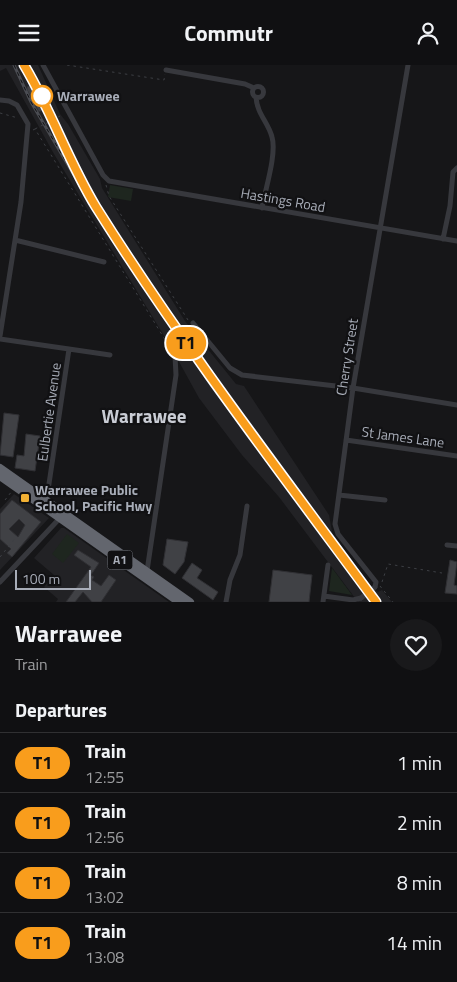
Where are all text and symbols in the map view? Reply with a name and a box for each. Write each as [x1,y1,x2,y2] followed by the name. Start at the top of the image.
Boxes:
[184,16,273,50] text: Commutr
[15,19,43,47] icon: menu
[414,19,442,47] icon: person
[31,85,53,107] marker: Warrawee
[57,85,120,106] place label: Warrawee
[239,182,327,217] street label: Hastings Road
[330,317,363,397] street label: Cherry Street
[164,327,208,359] line badge: T1
[176,329,196,356] text: T1
[31,361,66,463] street label: Eulbertie Avenue
[102,401,187,430] district label: Warrawee
[360,420,446,453] street label: St James Lane
[35,479,152,516] place label: Warrawee Public School, Pacific Hwy
[19,492,31,504] marker: Warrawee Public School, Pacific Hwy
[108,551,132,569] road number: A1
[15,567,91,590] scale bar
[22,568,60,589] text: 100 m
[15,615,122,651] text: Warrawee
[390,619,442,671] button: heart
[15,652,48,676] text: Train
[15,695,107,724] text: Departures
[85,736,126,765] text: Train
[397,748,442,777] text: 1 min
[33,749,52,776] text: T1
[85,765,124,789] text: 12:55
[85,796,126,825] text: Train
[397,808,442,837] text: 2 min
[33,809,52,836] text: T1
[85,825,124,849] text: 12:56
[85,856,126,885] text: Train
[397,868,442,897] text: 8 min
[33,869,52,896] text: T1
[85,885,124,909] text: 13:02
[85,916,126,945] text: Train
[386,928,442,957] text: 14 min
[33,929,52,956] text: T1
[85,945,124,969] text: 13:08

